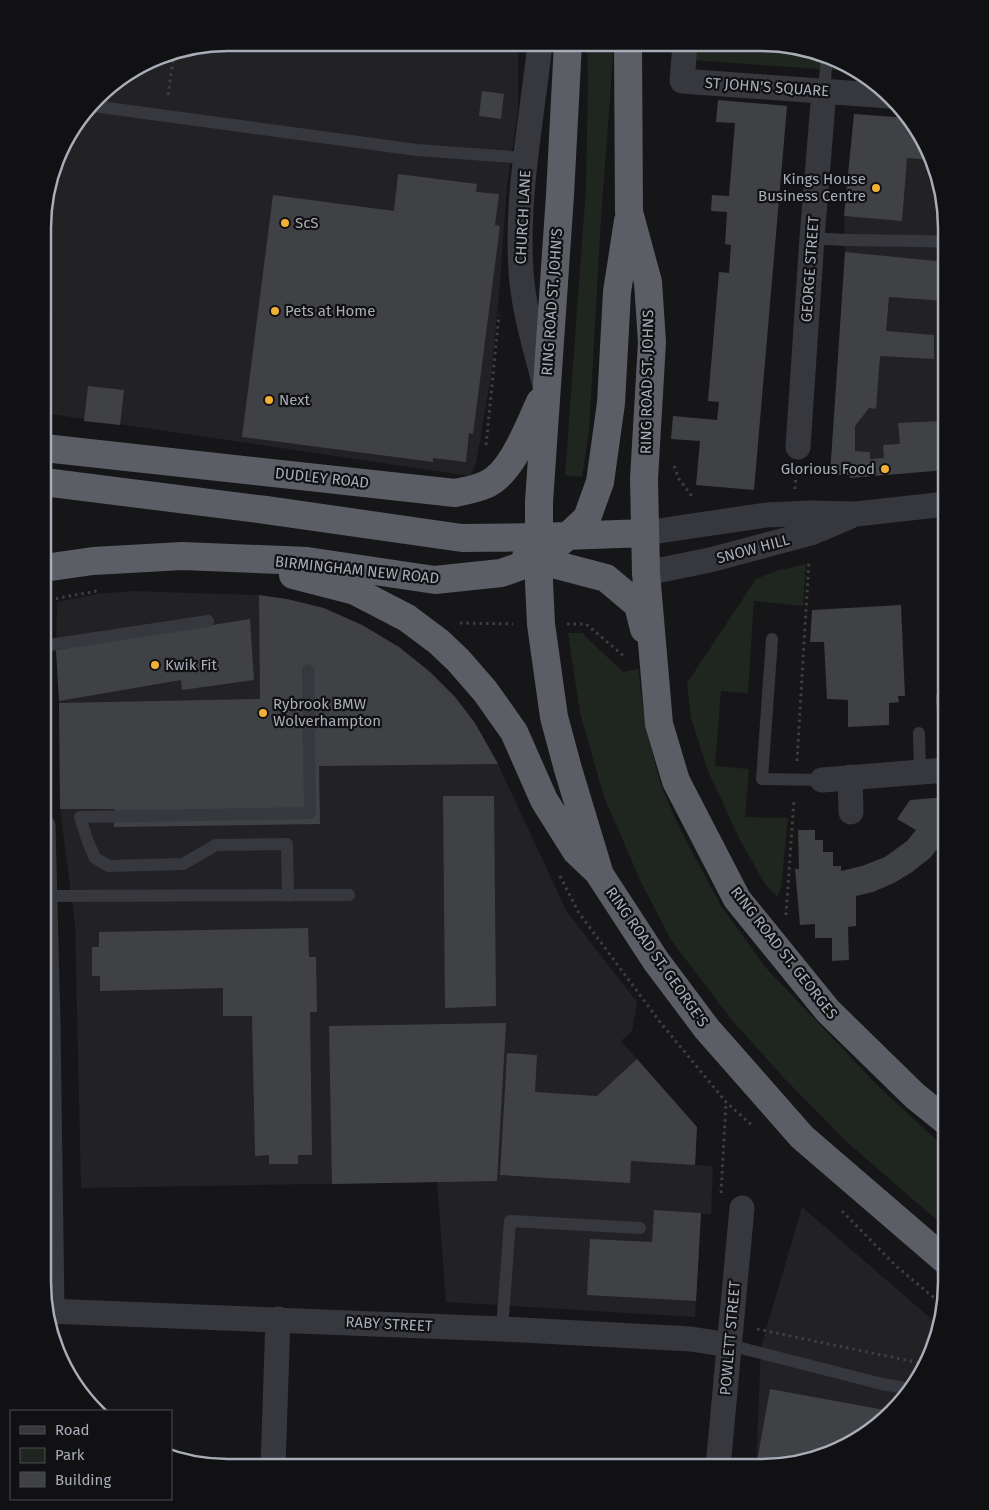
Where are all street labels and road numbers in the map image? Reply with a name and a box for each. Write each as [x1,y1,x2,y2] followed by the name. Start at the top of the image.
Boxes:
[704,74,830,100] street label: ST JOHN'S SQUARE
[512,169,534,265] street label: CHURCH LANE
[797,215,823,323] street label: GEORGE STREET
[538,228,566,376] street label: RING ROAD ST. JOHN'S
[637,310,657,454] street label: RING ROAD ST. JOHNS
[274,464,370,492] street label: DUDLEY ROAD
[715,530,792,567] street label: SNOW HILL
[274,552,440,588] street label: BIRMINGHAM NEW ROAD
[727,883,841,1023] street label: RING ROAD ST. GEORGES
[602,884,712,1030] street label: RING ROAD ST. GEORGE'S
[716,1280,744,1396] street label: POWLETT STREET
[345,1313,433,1335] street label: RABY STREET

